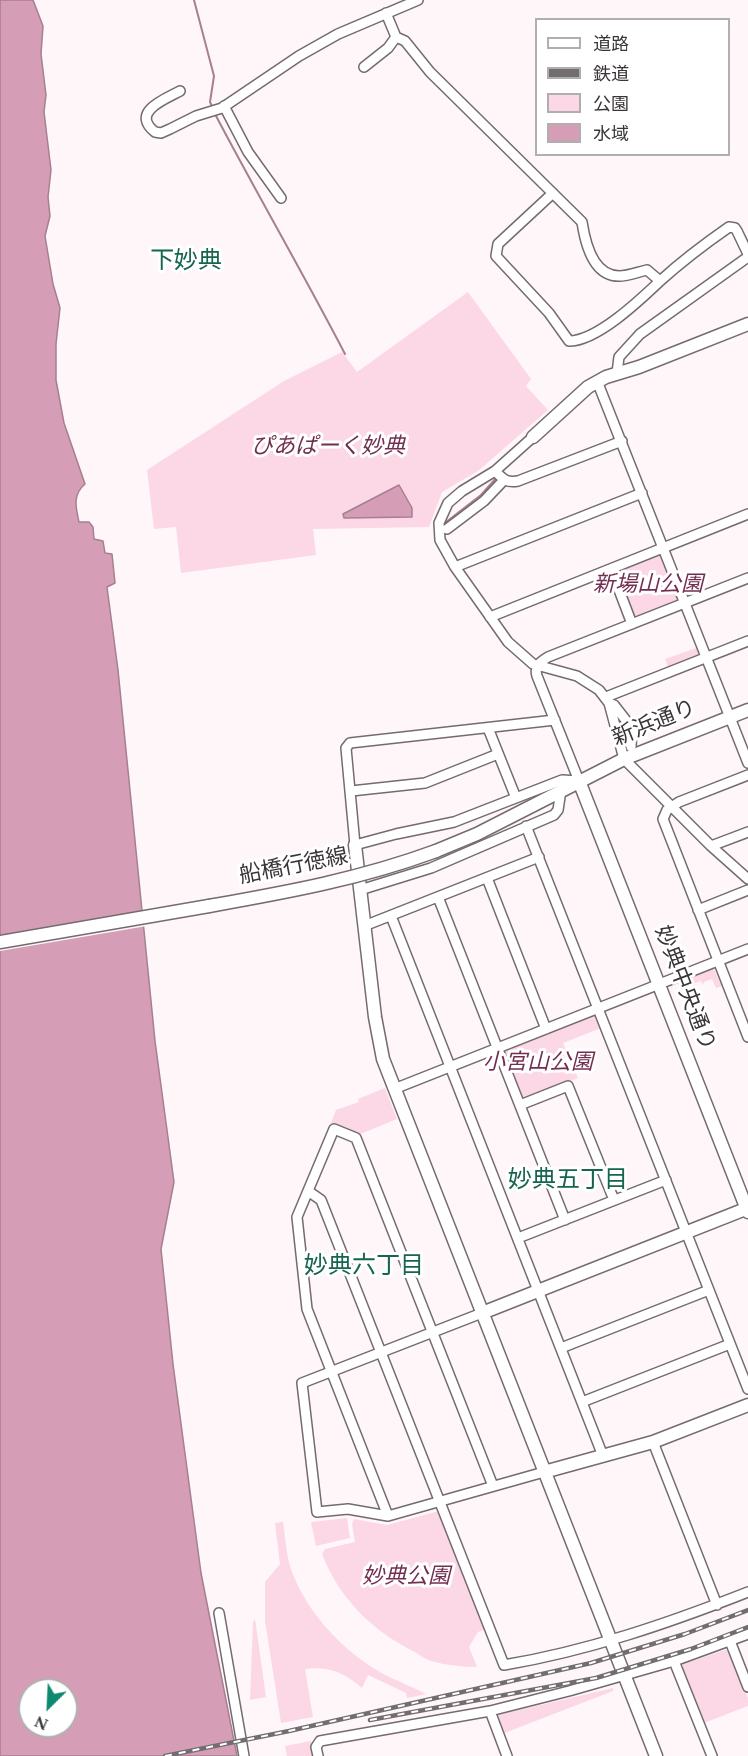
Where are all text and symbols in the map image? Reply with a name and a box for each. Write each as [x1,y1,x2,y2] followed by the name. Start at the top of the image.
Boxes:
[535,18,730,156] legend
[593,31,629,58] text: 道路
[593,61,629,88] text: 鉄道
[593,91,629,118] text: 公園
[593,121,629,148] text: 水域
[150,249,222,277] district label: 下妙典
[251,436,405,462] park label: ぴあぱーく妙典
[593,574,703,600] park label: 新場山公園
[609,696,701,754] street label: 新浜通り
[237,845,351,891] street label: 船橋行徳線
[647,923,719,1055] street label: 妙典中央通り
[483,1052,593,1078] park label: 小宮山公園
[508,1168,628,1196] district label: 妙典五丁目
[304,1254,424,1282] district label: 妙典六丁目
[362,1566,450,1592] park label: 妙典公園
[18,1678,78,1738] north arrow
[31,1709,52,1736] text: N

